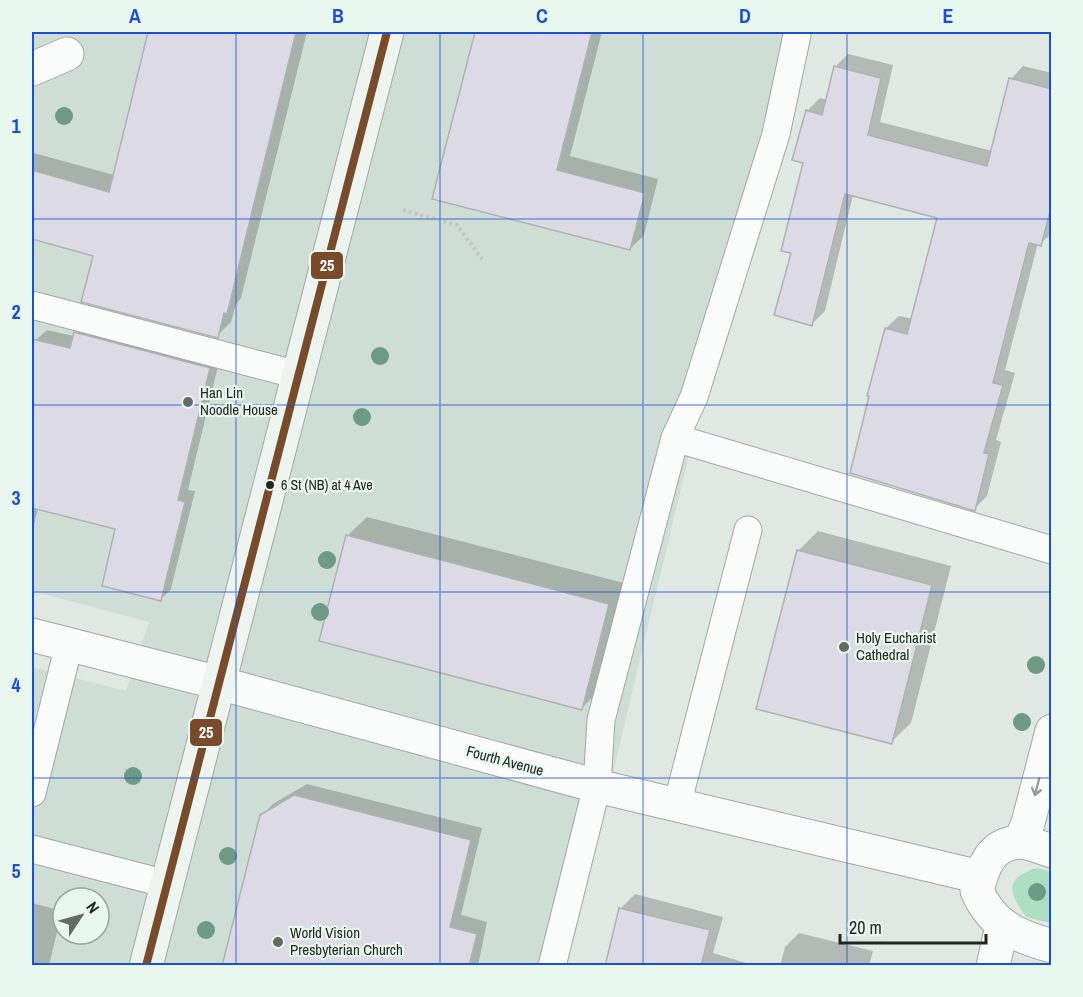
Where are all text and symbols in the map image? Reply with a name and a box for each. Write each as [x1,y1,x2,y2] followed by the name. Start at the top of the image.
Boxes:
[129,2,141,29] text: A
[332,2,344,29] text: B
[536,2,548,29] text: C
[739,2,751,29] text: D
[943,2,954,29] text: E
[11,112,21,139] text: 1
[310,251,344,280] line badge: 25
[320,254,334,276] text: 25
[11,298,21,325] text: 2
[200,382,278,420] place label: Han Lin Noodle House
[181,395,195,409] marker: Han Lin Noodle House
[281,476,373,494] place label: 6 St (NB) at 4 Ave
[264,479,276,491] marker: 6 St (NB) at 4 Ave
[11,484,21,511] text: 3
[856,627,937,665] place label: Holy Eucharist Cathedral
[837,640,851,654] marker: Holy Eucharist Cathedral
[11,671,21,698] text: 4
[189,718,223,747] line badge: 25
[199,721,213,743] text: 25
[464,740,546,781] street label: Fourth Avenue
[1031,777,1043,796] one-way arrow
[11,857,21,884] text: 5
[51,886,111,946] north arrow
[81,897,105,917] text: N
[840,907,986,945] scale bar
[849,915,882,940] text: 20 m
[290,922,403,960] place label: World Vision Presbyterian Church
[271,935,285,949] marker: World Vision Presbyterian Church

